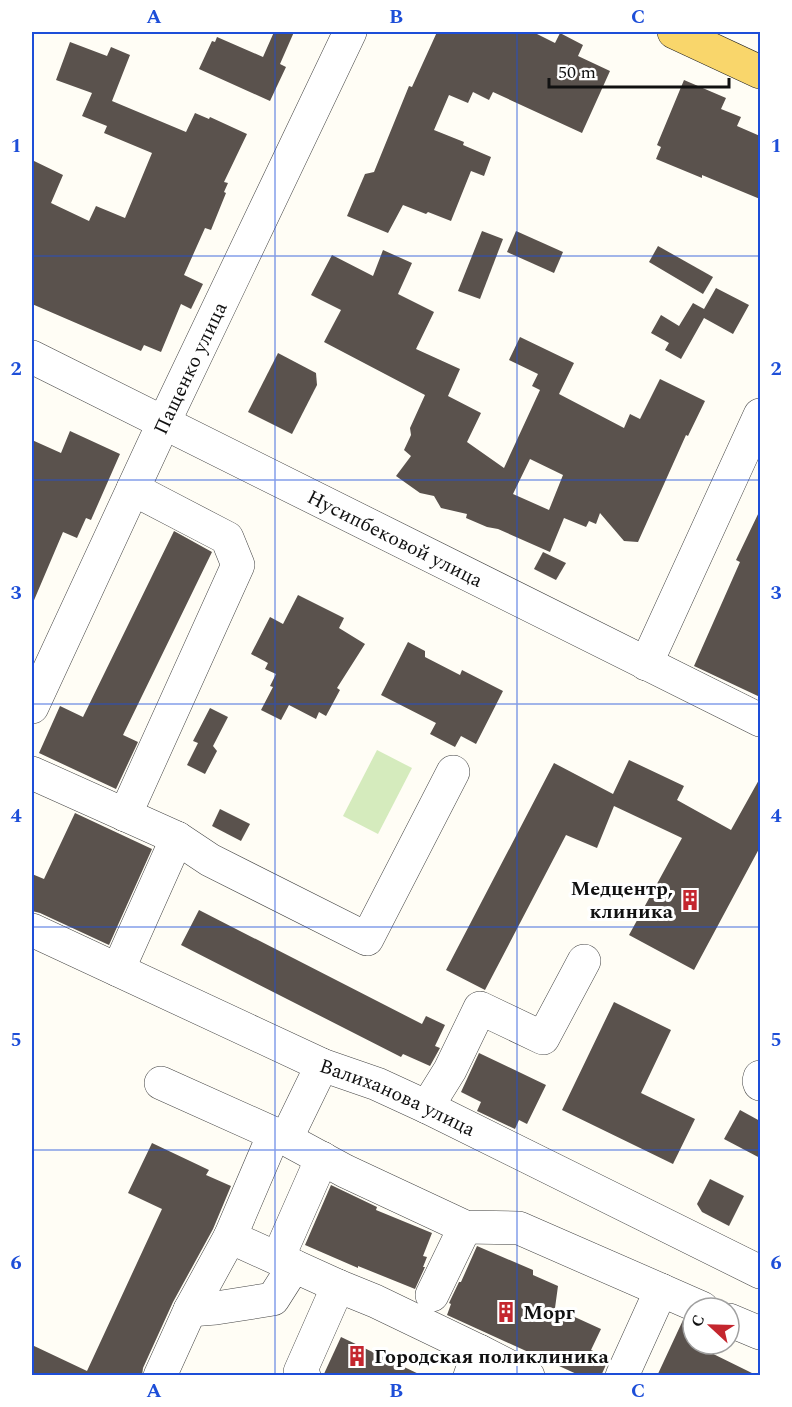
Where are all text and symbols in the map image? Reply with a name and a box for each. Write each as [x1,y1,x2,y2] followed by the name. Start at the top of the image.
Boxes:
[146,2,162,32] text: A
[389,2,403,32] text: B
[631,2,645,32] text: C
[549,51,729,89] scale bar
[558,59,596,86] text: 50 m
[10,131,22,161] text: 1
[770,131,782,161] text: 1
[146,297,235,440] street label: Пащенко улица
[10,354,22,384] text: 2
[770,354,782,384] text: 2
[302,483,488,596] street label: Нусипбековой улица
[10,578,22,608] text: 3
[770,578,782,608] text: 3
[10,801,22,831] text: 4
[770,801,782,831] text: 4
[570,874,674,927] place label: Медцентр, клиника
[678,888,702,912] building icon: Медцентр, клиника
[10,1025,22,1055] text: 5
[770,1025,782,1055] text: 5
[315,1051,481,1145] street label: Валиханова улица
[10,1248,22,1278] text: 6
[770,1248,782,1278] text: 6
[681,1296,741,1356] north arrow
[523,1298,575,1328] place label: Морг
[494,1300,518,1324] building icon: Морг
[685,1311,711,1331] text: С
[374,1342,609,1372] place label: Городская поликлиника
[345,1344,369,1368] building icon: Городская поликлиника
[146,1376,162,1406] text: A
[389,1376,403,1406] text: B
[631,1376,645,1406] text: C

